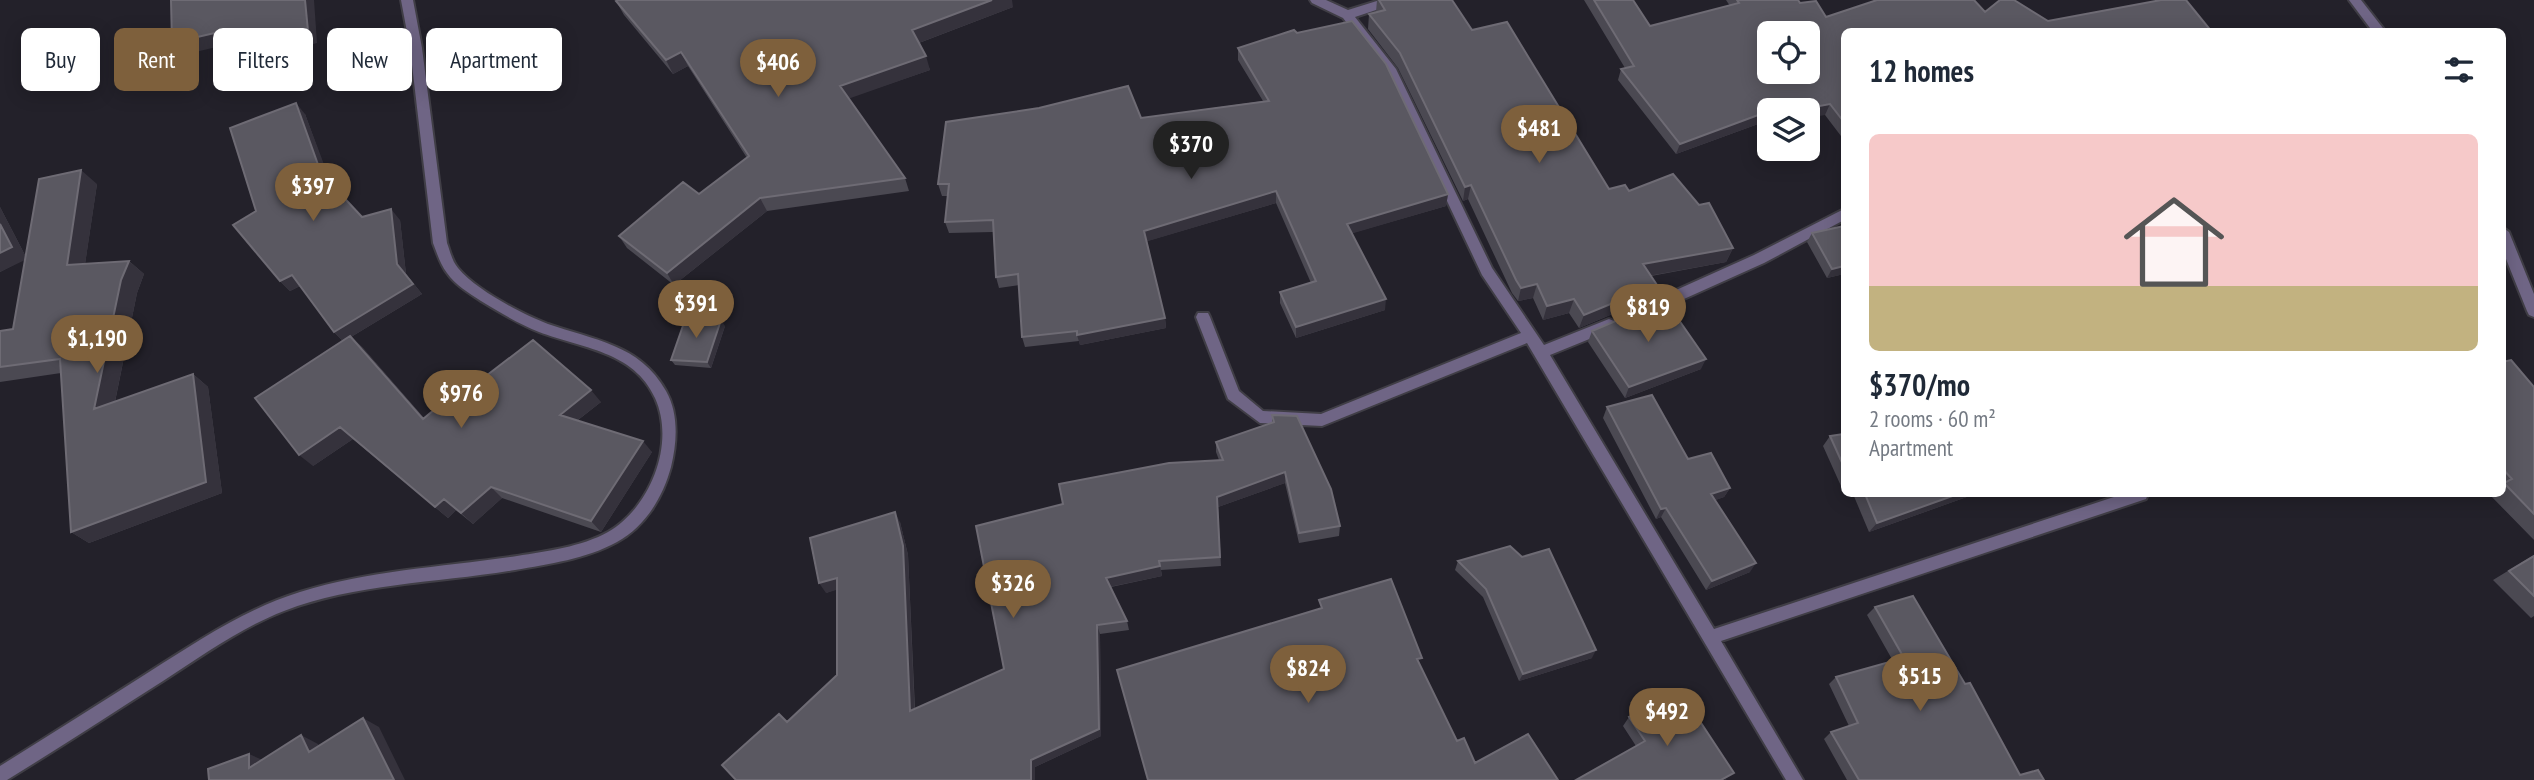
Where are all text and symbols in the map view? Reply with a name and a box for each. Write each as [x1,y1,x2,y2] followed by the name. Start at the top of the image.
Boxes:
[1757,21,1820,161] map controls
[1757,21,1820,84] button: locate
[21,28,100,91] chip: Buy
[114,28,199,91] chip: Rent
[213,28,313,91] chip: Filters
[327,28,412,91] chip: New
[426,28,562,91] chip: Apartment
[737,40,819,99] pin: $406
[756,47,800,76] text: $406
[1869,51,1974,90] text: 12 homes
[2440,51,2478,89] icon: filters
[1757,98,1820,161] button: layers
[1498,106,1580,165] pin: $481
[1517,113,1561,142] text: $481
[1150,122,1232,181] pin: $370
[1169,129,1213,158] text: $370
[272,164,354,223] pin: $397
[291,171,335,200] text: $397
[2111,179,2237,305] icon: home
[655,280,737,340] pin: $391
[1607,284,1689,344] pin: $819
[674,288,718,317] text: $391
[1626,292,1670,321] text: $819
[40,316,154,375] pin: $1,190
[67,323,127,352] text: $1,190
[1869,365,1970,404] text: $370/mo
[420,370,502,430] pin: $976
[439,378,483,407] text: $976
[1869,404,1996,433] text: 2 rooms · 60 m²
[1869,433,1953,462] text: Apartment
[972,560,1054,620] pin: $326
[991,568,1035,597] text: $326
[1267,646,1349,705] pin: $824
[1286,653,1330,682] text: $824
[1879,654,1961,713] pin: $515
[1898,661,1942,690] text: $515
[1626,688,1708,748] pin: $492
[1645,696,1689,725] text: $492

